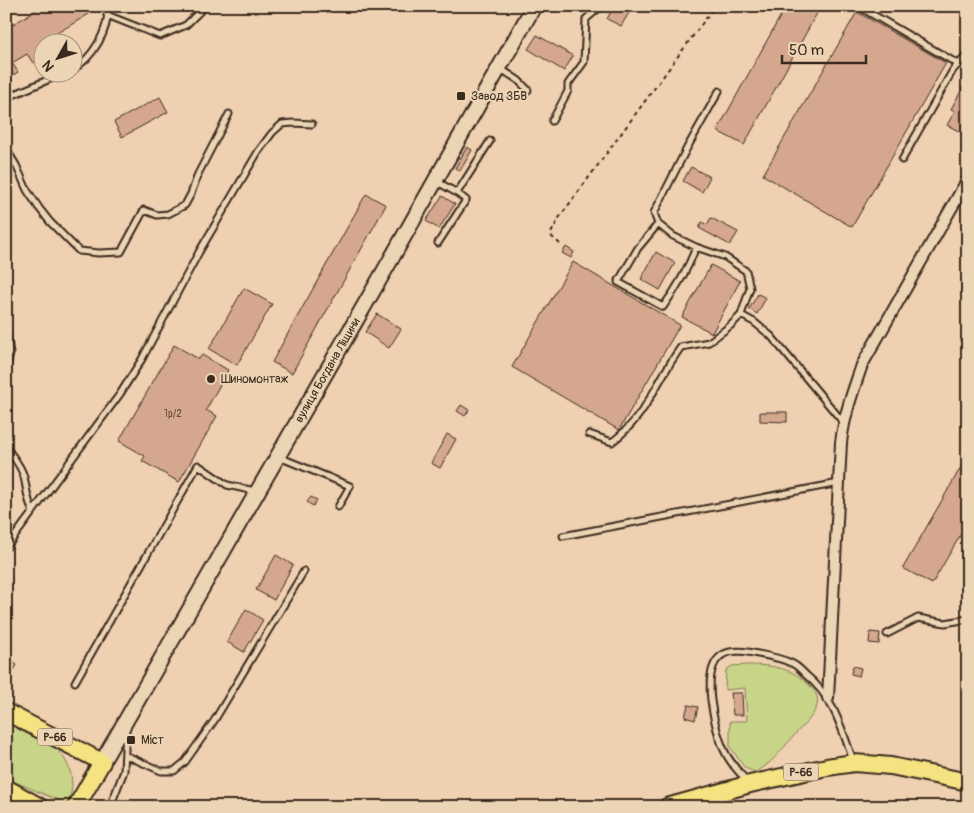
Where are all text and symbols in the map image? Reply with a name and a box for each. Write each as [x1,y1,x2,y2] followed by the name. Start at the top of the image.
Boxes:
[32,32,82,82] north arrow
[782,32,865,64] scale bar
[789,41,824,60] text: 50 m
[39,57,58,75] text: N
[471,89,527,104] place label: Завод ЗБВ
[455,90,467,102] marker: Завод ЗБВ
[292,315,364,425] street label: вулиця Богдана Ліщини
[221,372,289,387] place label: Шиномонтаж
[205,373,217,385] marker: Шиномонтаж
[164,408,182,420] house number: 1р/2
[38,729,72,746] road number: Р-66
[141,733,164,748] place label: Міст
[125,734,137,746] marker: Міст
[784,764,818,780] road number: Р-66

